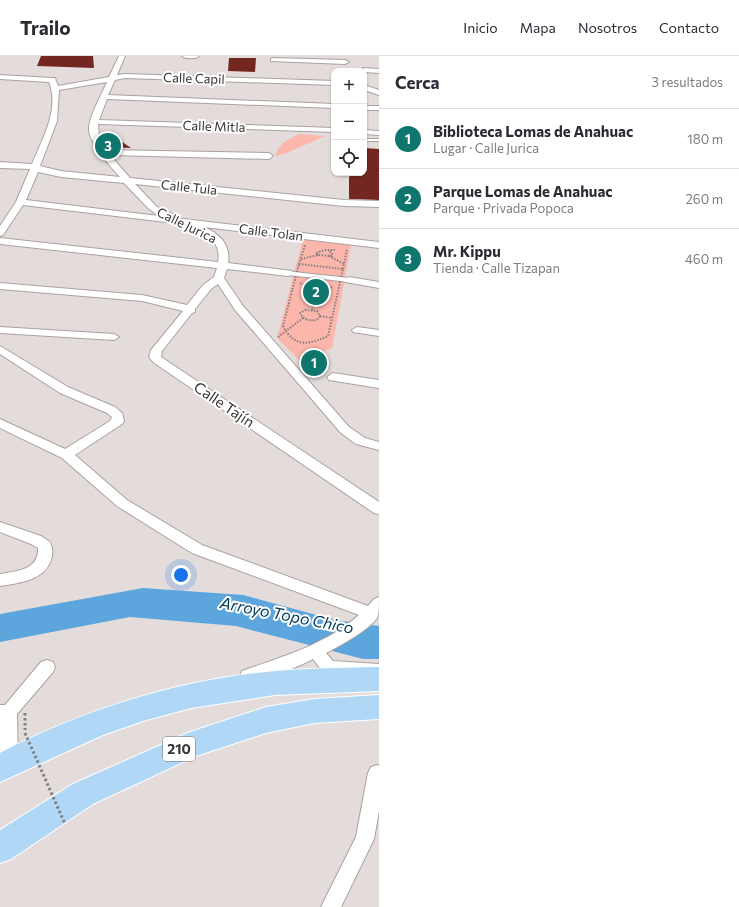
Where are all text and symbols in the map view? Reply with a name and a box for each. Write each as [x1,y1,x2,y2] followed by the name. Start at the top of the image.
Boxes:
[20,16,71,39] text: Trailo
[463,19,498,36] text: Inicio
[520,19,556,36] text: Mapa
[578,19,637,36] text: Nosotros
[659,19,719,36] text: Contacto
[331,68,367,176] map controls
[331,68,367,104] button: +
[163,69,225,87] street label: Calle Capil
[395,72,440,93] text: Cerca
[652,74,723,90] text: 3 resultados
[331,104,367,140] button: −
[182,117,246,135] street label: Calle Mitla
[433,122,633,140] text: Biblioteca Lomas de Anahuac
[95,131,121,161] pin: 3
[405,131,411,147] text: 1
[687,131,723,147] text: 180 m
[331,140,367,176] button: locate
[433,140,539,156] text: Lugar · Calle Jurica
[160,176,218,198] street label: Calle Tula
[433,182,613,200] text: Parque Lomas de Anahuac
[404,191,412,207] text: 2
[686,191,723,207] text: 260 m
[433,200,574,216] text: Parque · Privada Popoca
[155,204,219,246] street label: Calle Jurica
[238,220,304,244] street label: Calle Tolan
[433,242,501,260] text: Mr. Kippu
[404,251,412,267] text: 3
[685,251,723,267] text: 460 m
[433,260,560,276] text: Tienda · Calle Tizapan
[303,277,329,307] pin: 2
[301,348,327,378] pin: 1
[191,377,258,431] street label: Calle Tajín
[171,565,191,585] your location
[218,592,356,637] water label: Arroyo Topo Chico
[163,737,195,761] road number: 210

